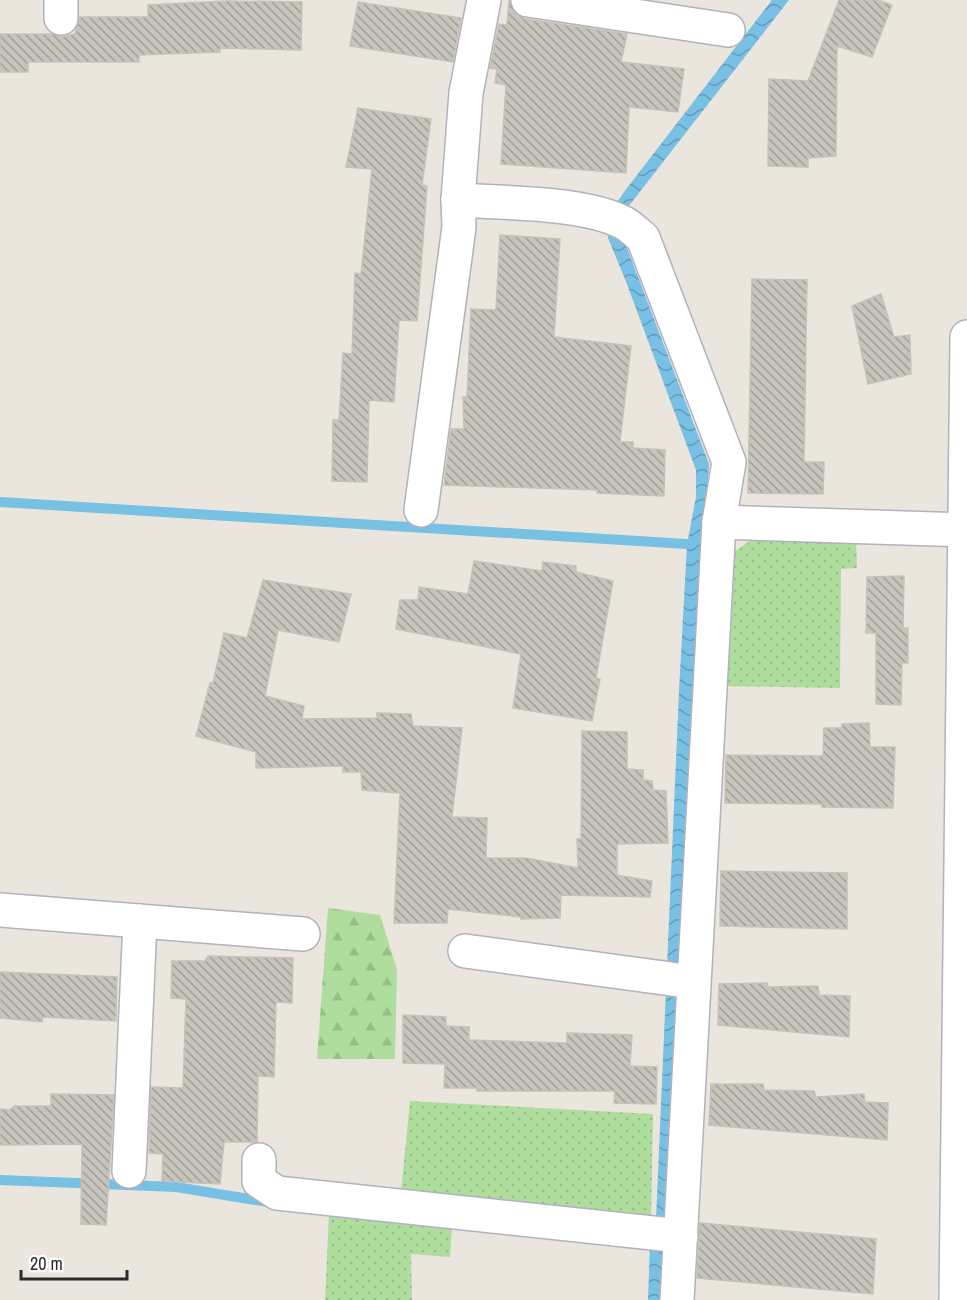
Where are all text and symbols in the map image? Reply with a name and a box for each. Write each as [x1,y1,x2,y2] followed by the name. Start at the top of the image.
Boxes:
[21,1243,128,1281] scale bar
[30,1251,63,1276] text: 20 m

